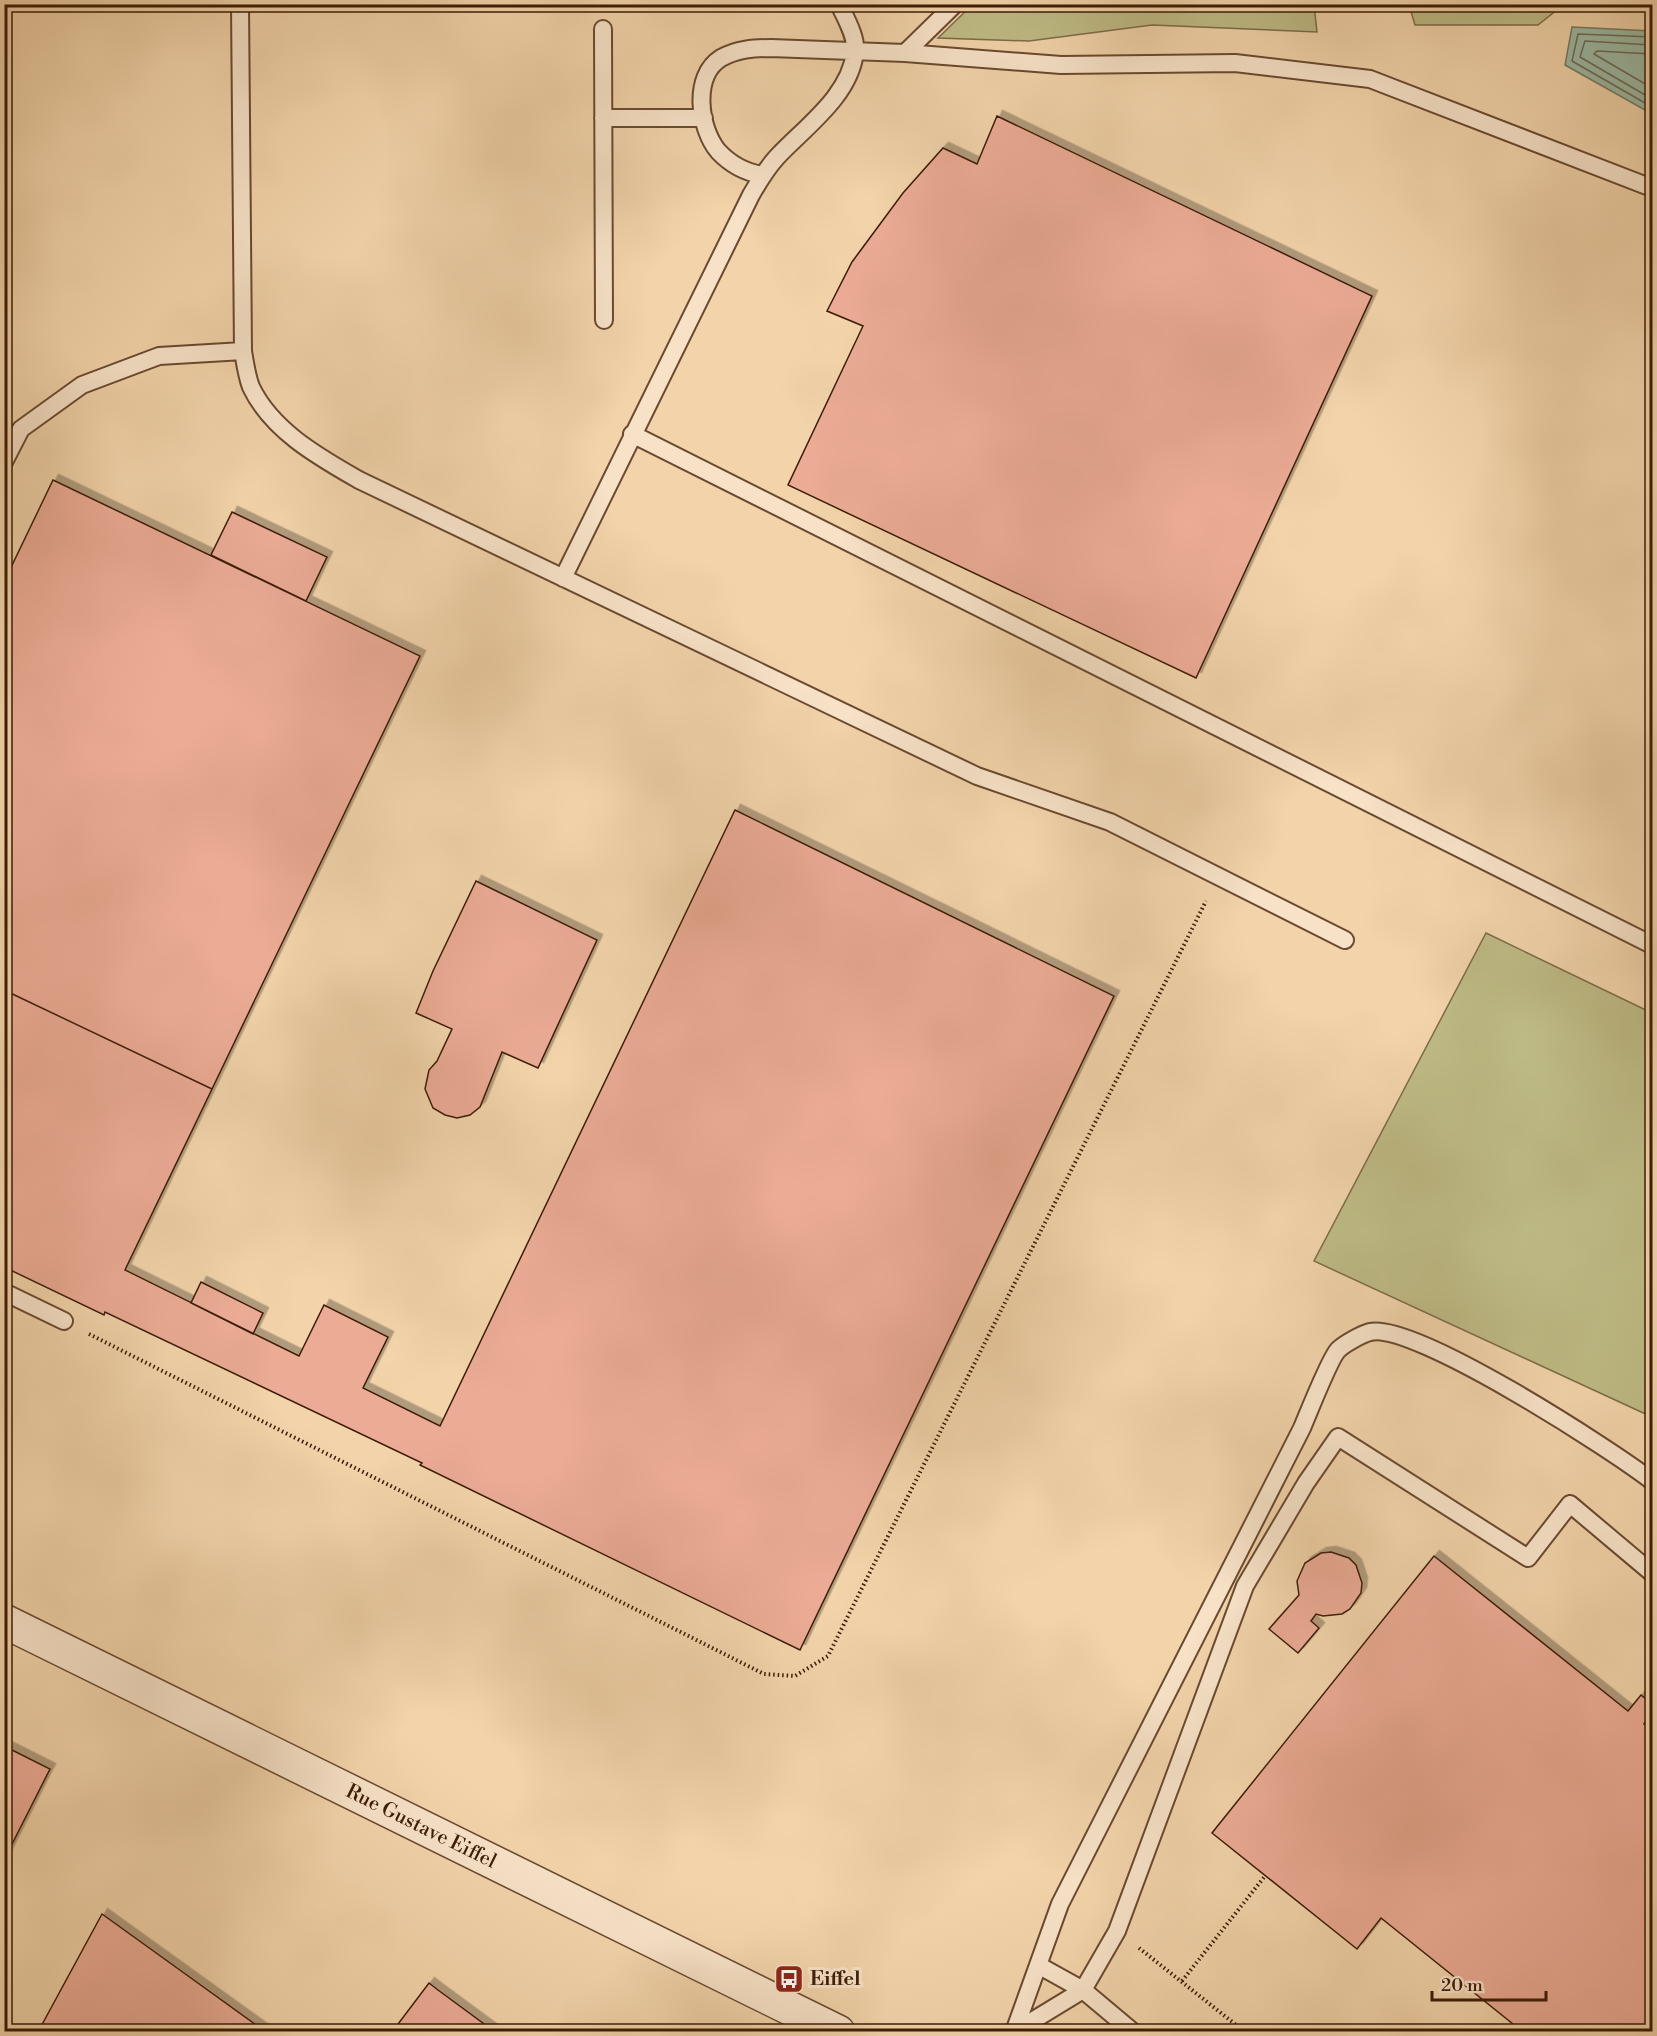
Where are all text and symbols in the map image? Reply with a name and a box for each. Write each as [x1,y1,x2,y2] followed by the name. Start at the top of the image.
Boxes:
[342,1779,501,1874] street label: Rue Gustave Eiffel
[773,1963,805,1995] bus stop icon: Eiffel
[1432,1964,1546,2002] scale bar
[810,1967,861,1992] place label: Eiffel
[1441,1974,1483,1997] text: 20 m

